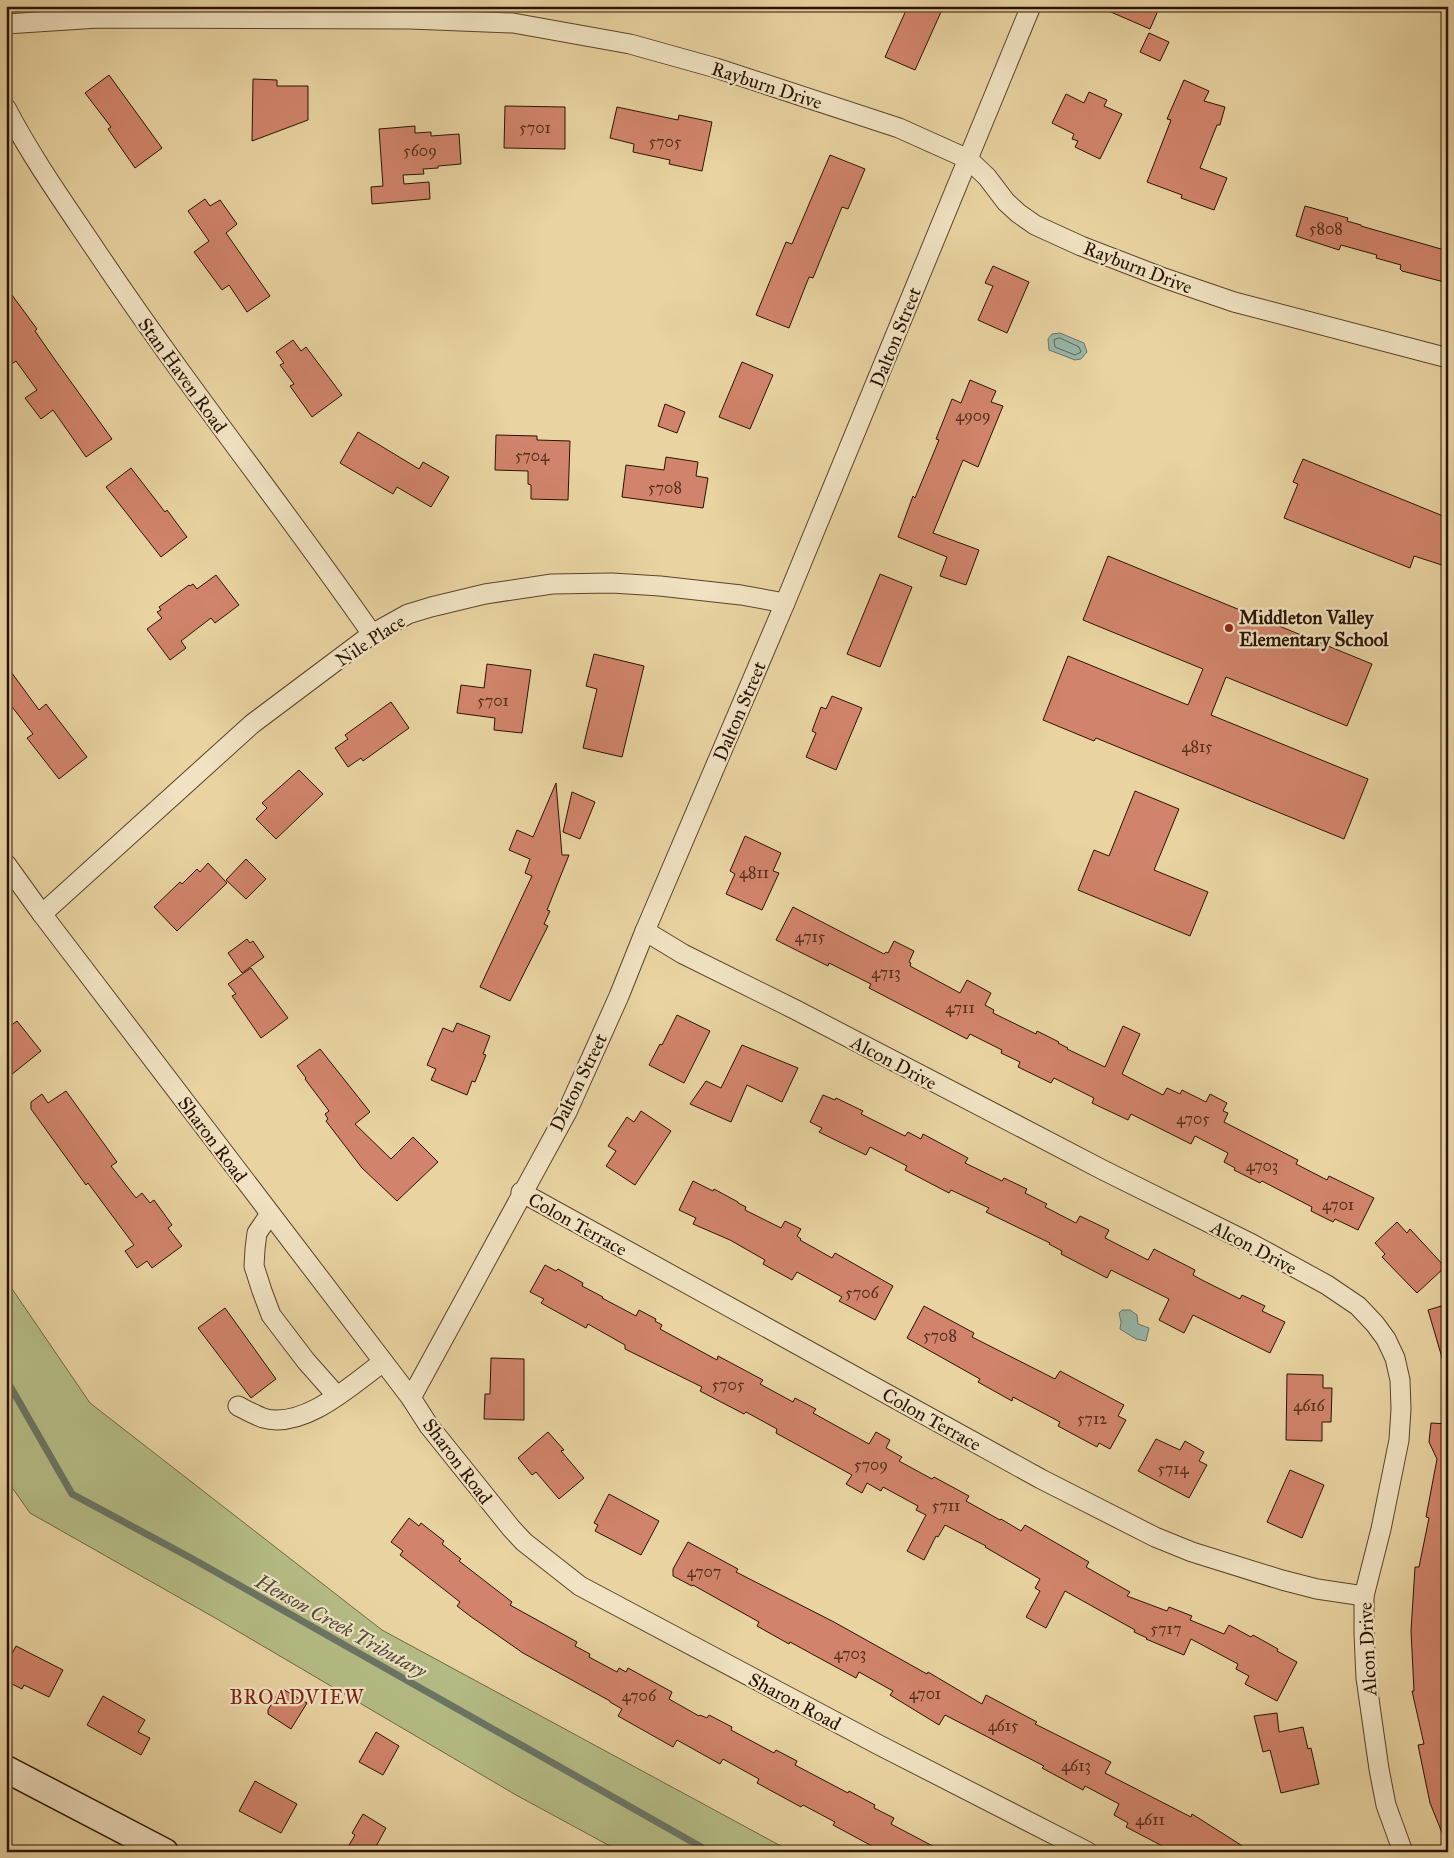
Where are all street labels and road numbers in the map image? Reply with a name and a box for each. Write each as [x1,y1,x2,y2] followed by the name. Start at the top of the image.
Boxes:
[709,57,825,114] street label: Rayburn Drive
[1080,236,1196,299] street label: Rayburn Drive
[865,283,926,391] street label: Dalton Street
[133,314,232,437] street label: Stan Haven Road
[331,609,409,671] street label: Nile Place
[708,658,771,765] street label: Dalton Street
[545,1029,612,1135] street label: Dalton Street
[846,1030,941,1095] street label: Alcon Drive
[173,1092,252,1187] street label: Sharon Road
[524,1188,631,1261] street label: Colon Terrace
[1206,1215,1301,1280] street label: Alcon Drive
[878,1383,985,1456] street label: Colon Terrace
[418,1414,497,1509] street label: Sharon Road
[1354,1601,1381,1697] street label: Alcon Drive
[745,1668,845,1736] street label: Sharon Road

